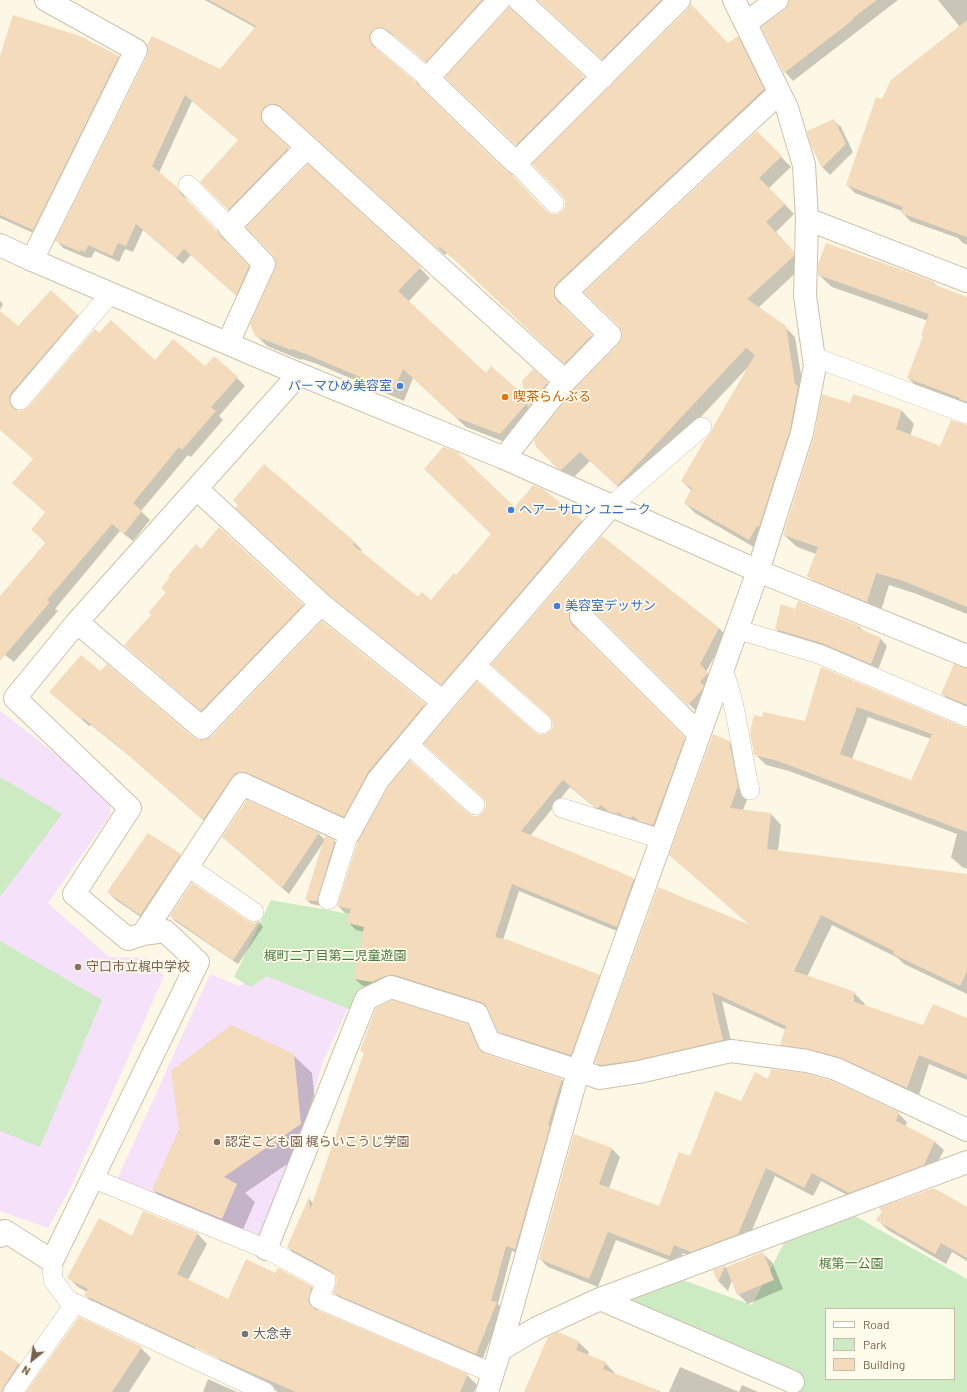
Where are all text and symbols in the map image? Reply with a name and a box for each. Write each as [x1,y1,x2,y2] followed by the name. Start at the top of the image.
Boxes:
[288,378,392,394] place label: パーマひめ美容室
[395,381,405,391] marker: パーマひめ美容室
[513,389,591,405] place label: 喫茶らんぶる
[500,392,510,402] marker: 喫茶らんぶる
[519,502,651,518] place label: ヘアーサロン ユニーク
[506,505,516,515] marker: ヘアーサロン ユニーク
[565,598,656,614] place label: 美容室デッサン
[552,601,562,611] marker: 美容室デッサン
[264,948,406,964] park label: 梶町二丁目第二児童遊園
[86,959,190,975] place label: 守口市立梶中学校
[73,962,83,972] marker: 守口市立梶中学校
[225,1134,410,1150] place label: 認定こども園 梶らいこうじ学園
[212,1137,222,1147] marker: 認定こども園 梶らいこうじ学園
[819,1256,883,1272] park label: 梶第一公園
[825,1308,955,1380] legend
[863,1317,890,1331] text: Road
[253,1326,292,1342] place label: 大念寺
[240,1329,250,1339] marker: 大念寺
[863,1337,887,1351] text: Park
[12,1340,52,1380] north arrow
[863,1357,905,1371] text: Building
[19,1363,32,1378] text: N

